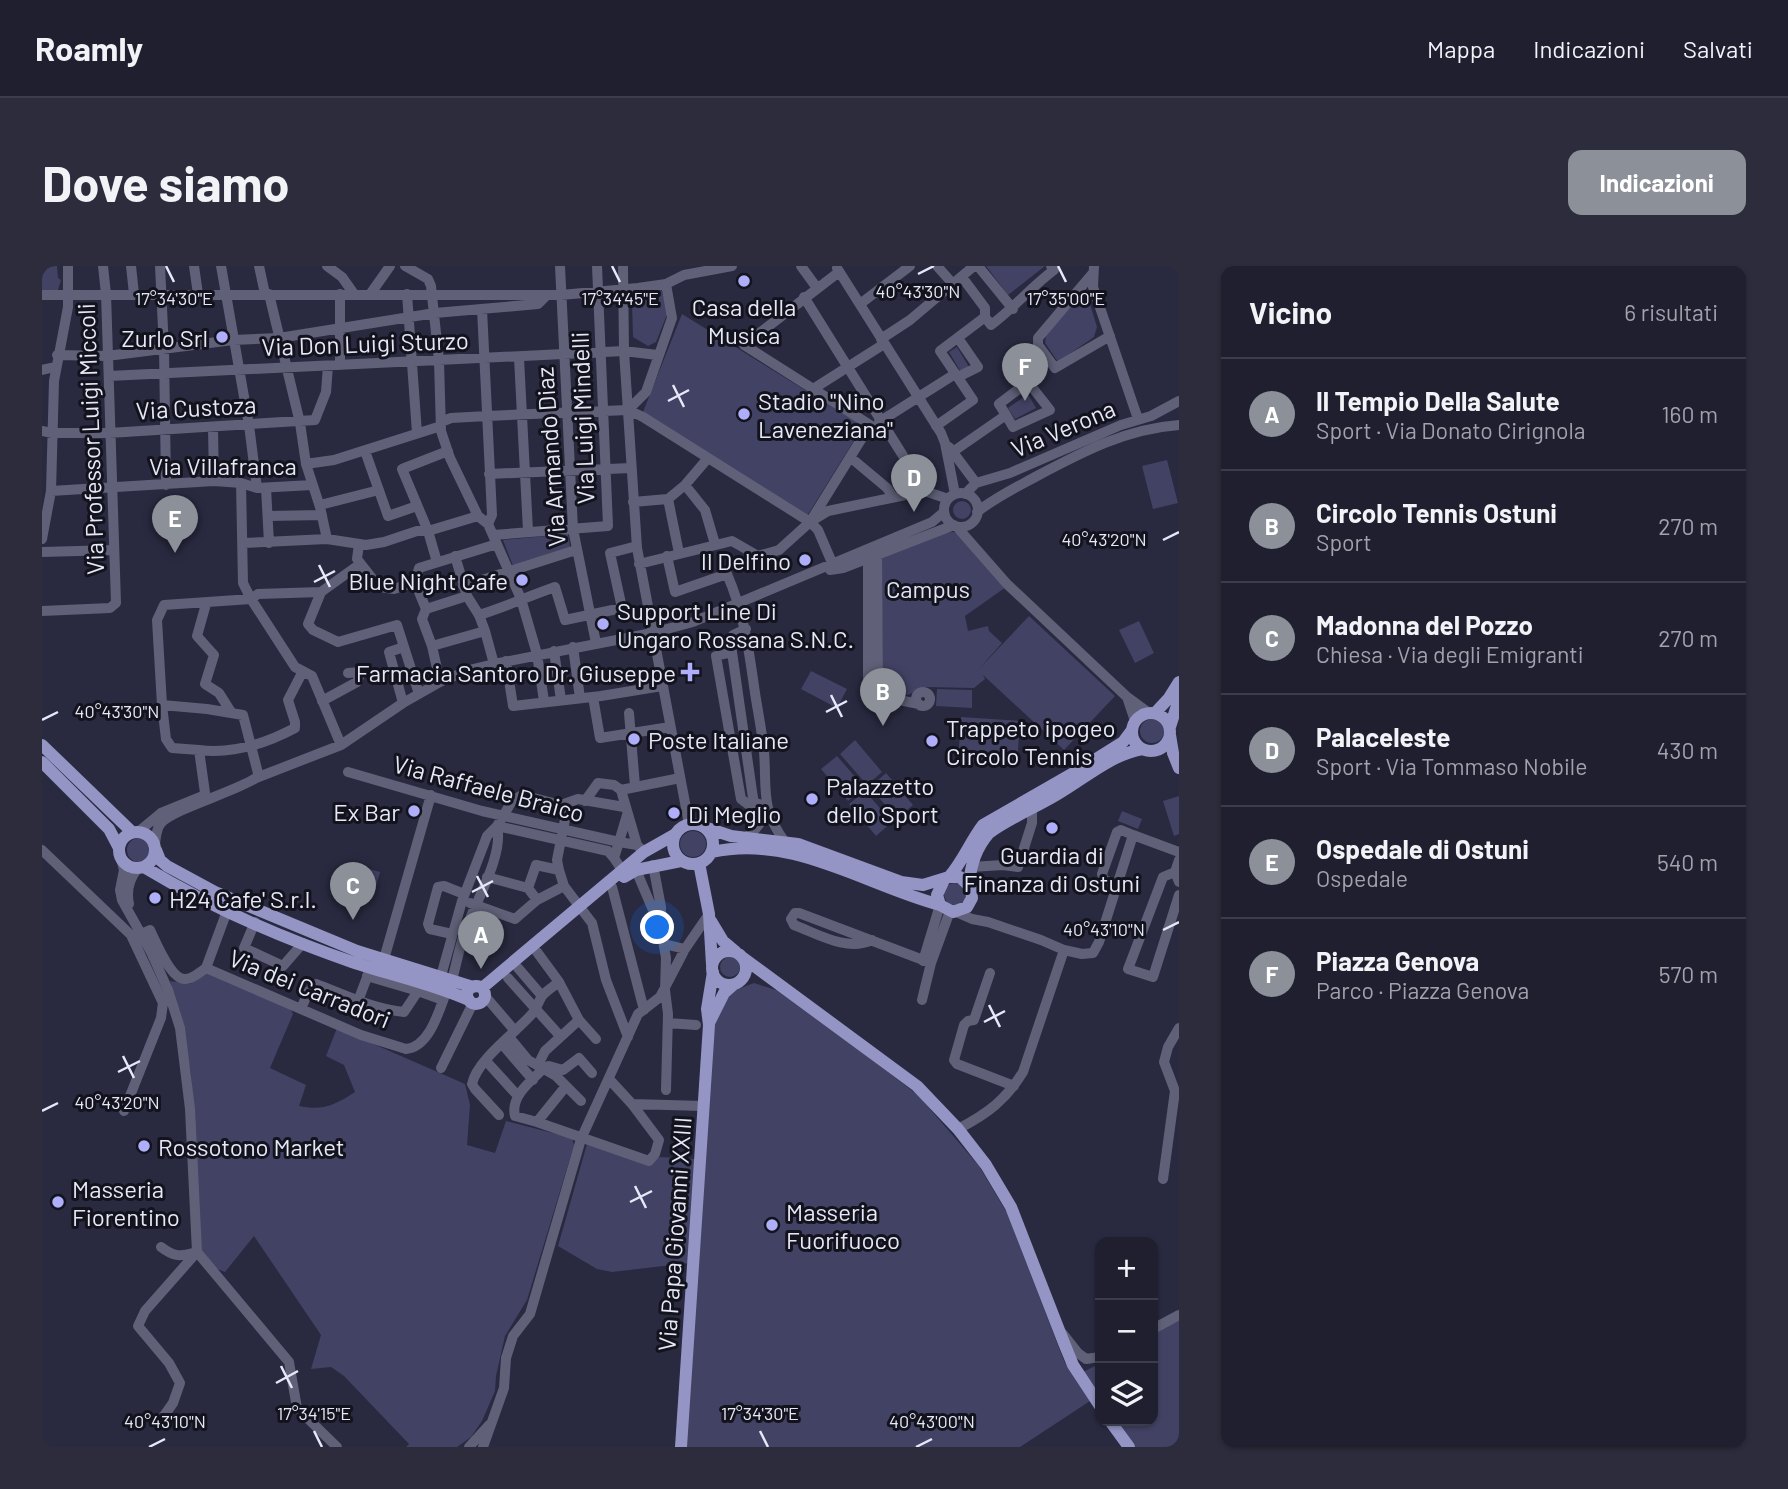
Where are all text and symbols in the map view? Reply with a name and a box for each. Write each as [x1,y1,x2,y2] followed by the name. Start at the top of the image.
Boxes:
[35,28,143,68] text: Roamly
[1427,34,1495,63] text: Mappa
[1533,34,1645,63] text: Indicazioni
[1683,34,1753,63] text: Salvati
[1568,150,1746,215] button: Indicazioni
[42,153,290,212] text: Dove siamo
[736,273,752,289] marker: Casa della Musica
[876,280,960,302] text: 40°43'30"N
[135,287,213,309] text: 17°34'30"E
[581,287,659,309] text: 17°34'45"E
[1027,287,1105,309] text: 17°35'00"E
[692,292,796,349] place label: Casa della Musica
[1249,294,1332,330] text: Vicino
[1624,298,1718,326] text: 6 risultati
[71,303,109,575] street label: Via Professor Luigi Miccoli
[122,323,208,352] place label: Zurlo Srl
[261,325,469,361] street label: Via Don Luigi Sturzo
[214,329,230,345] marker: Zurlo Srl
[564,331,600,505] street label: Via Luigi Mindelli
[1002,343,1048,401] pin: F
[529,366,571,548] street label: Via Armando Diaz
[1316,385,1560,416] text: Il Tempio Della Salute
[758,386,893,443] place label: Stadio "Nino Laveneziana"
[135,389,257,425] street label: Via Custoza
[1007,393,1119,463] street label: Via Verona
[1264,400,1280,428] text: A
[1661,400,1718,428] text: 160 m
[736,406,752,422] marker: Stadio "Nino Laveneziana"
[1316,416,1586,444] text: Sport · Via Donato Cirignola
[149,451,297,480] street label: Via Villafranca
[891,454,937,512] pin: D
[152,495,198,553] pin: E
[1316,497,1557,528] text: Circolo Tennis Ostuni
[1265,512,1279,540] text: B
[1658,512,1718,540] text: 270 m
[1061,528,1147,550] text: 40°43'20"N
[1316,528,1372,556] text: Sport
[701,546,791,575] place label: Il Delfino
[797,552,813,568] marker: Il Delfino
[349,566,508,595] place label: Blue Night Cafe
[514,572,530,588] marker: Blue Night Cafe
[886,574,970,603] park label: Campus
[617,596,854,653] place label: Support Line Di Ungaro Rossana S.N.C.
[1316,609,1533,640] text: Madonna del Pozzo
[595,616,611,632] marker: Support Line Di Ungaro Rossana S.N.C.
[1265,624,1279,652] text: C
[1658,624,1718,652] text: 270 m
[1316,640,1584,668] text: Chiesa · Via degli Emigranti
[356,658,676,687] place label: Farmacia Santoro Dr. Giuseppe
[682,664,698,680] marker: Farmacia Santoro Dr. Giuseppe
[860,668,906,726] pin: B
[75,700,159,722] text: 40°43'30"N
[946,713,1116,770] place label: Trappeto ipogeo Circolo Tennis
[1316,721,1450,752] text: Palaceleste
[648,725,789,754] place label: Poste Italiane
[626,731,642,747] marker: Poste Italiane
[924,733,940,749] marker: Trappeto ipogeo Circolo Tennis
[1265,736,1279,764] text: D
[1657,736,1718,764] text: 430 m
[390,749,588,827] street label: Via Raffaele Braico
[1316,752,1587,780] text: Sport · Via Tommaso Nobile
[826,771,939,828] place label: Palazzetto dello Sport
[804,791,820,807] marker: Palazzetto dello Sport
[333,797,400,826] place label: Ex Bar
[688,799,781,828] place label: Di Meglio
[406,803,422,819] marker: Ex Bar
[666,805,682,821] marker: Di Meglio
[1044,820,1060,836] marker: Guardia di Finanza di Ostuni
[1316,833,1529,864] text: Ospedale di Ostuni
[964,840,1140,897] place label: Guardia di Finanza di Ostuni
[1265,848,1279,876] text: E
[1657,848,1718,876] text: 540 m
[330,862,376,920] pin: C
[1316,864,1408,892] text: Ospedale
[169,884,317,913] place label: H24 Cafe' S.r.l.
[147,890,163,906] marker: H24 Cafe' S.r.l.
[640,910,674,944] your location
[458,911,504,969] pin: A
[1063,918,1145,940] text: 40°43'10"N
[225,942,395,1034] street label: Via dei Carradori
[1316,945,1479,976] text: Piazza Genova
[1266,960,1278,988] text: F
[1659,960,1718,988] text: 570 m
[1316,976,1529,1004] text: Parco · Piazza Genova
[74,1091,160,1113] text: 40°43'20"N
[651,1116,697,1352] street label: Via Papa Giovanni XXIII
[158,1132,345,1161] place label: Rossotono Market
[136,1138,152,1154] marker: Rossotono Market
[72,1174,180,1231] place label: Masseria Fiorentino
[50,1194,66,1210] marker: Masseria Fiorentino
[786,1197,900,1254] place label: Masseria Fuorifuoco
[764,1217,780,1233] marker: Masseria Fuorifuoco
[1095,1237,1158,1426] map controls
[1095,1237,1158,1300] button: +
[1095,1300,1158,1363] button: −
[1095,1363,1158,1426] button: layers
[277,1402,351,1424] text: 17°34'15"E
[721,1402,799,1424] text: 17°34'30"E
[124,1410,206,1432] text: 40°43'10"N
[889,1410,975,1432] text: 40°43'00"N

